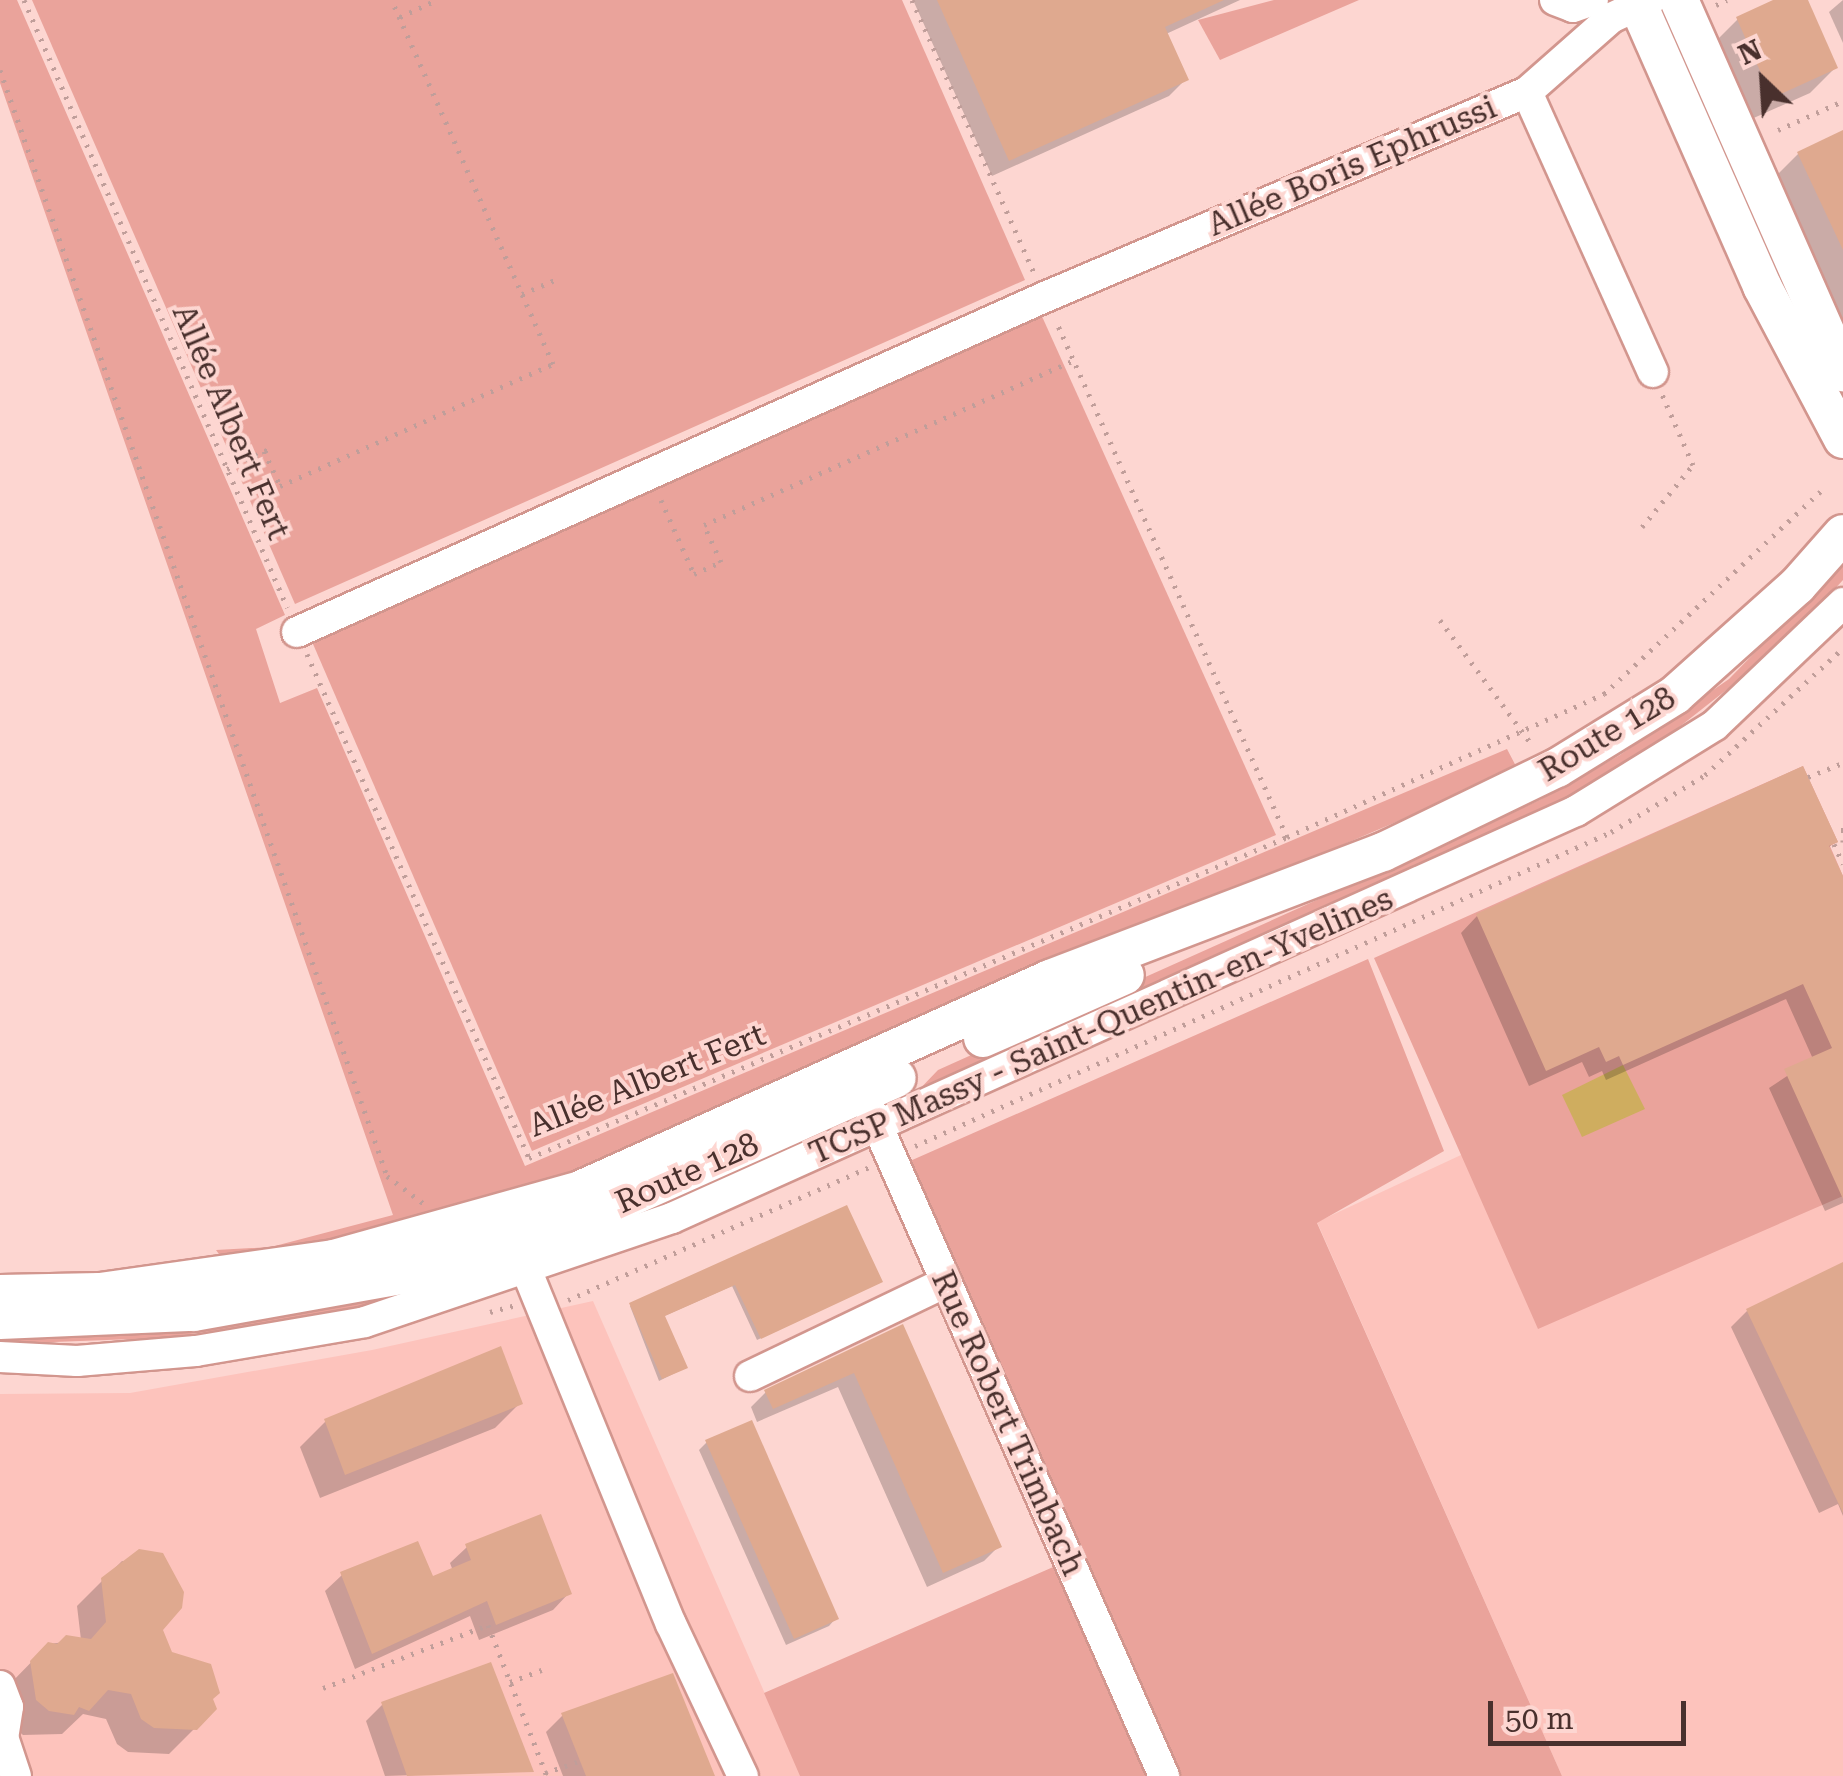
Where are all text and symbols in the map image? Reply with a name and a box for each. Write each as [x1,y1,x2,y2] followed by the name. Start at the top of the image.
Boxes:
[1713,30,1813,130] north arrow
[1733,33,1767,72] text: N
[1202,88,1502,244] street label: Allée Boris Ephrussi
[164,299,298,545] street label: Allée Albert Fert
[1532,678,1682,790] street label: Route 128
[803,879,1399,1173] street label: TCSP Massy - Saint-Quentin-en-Yvelines
[523,1015,771,1145] street label: Allée Albert Fert
[610,1124,764,1222] street label: Route 128
[923,1265,1093,1581] street label: Rue Robert Trimbach
[1493,1681,1690,1743] scale bar
[1505,1701,1574,1736] text: 50 m

